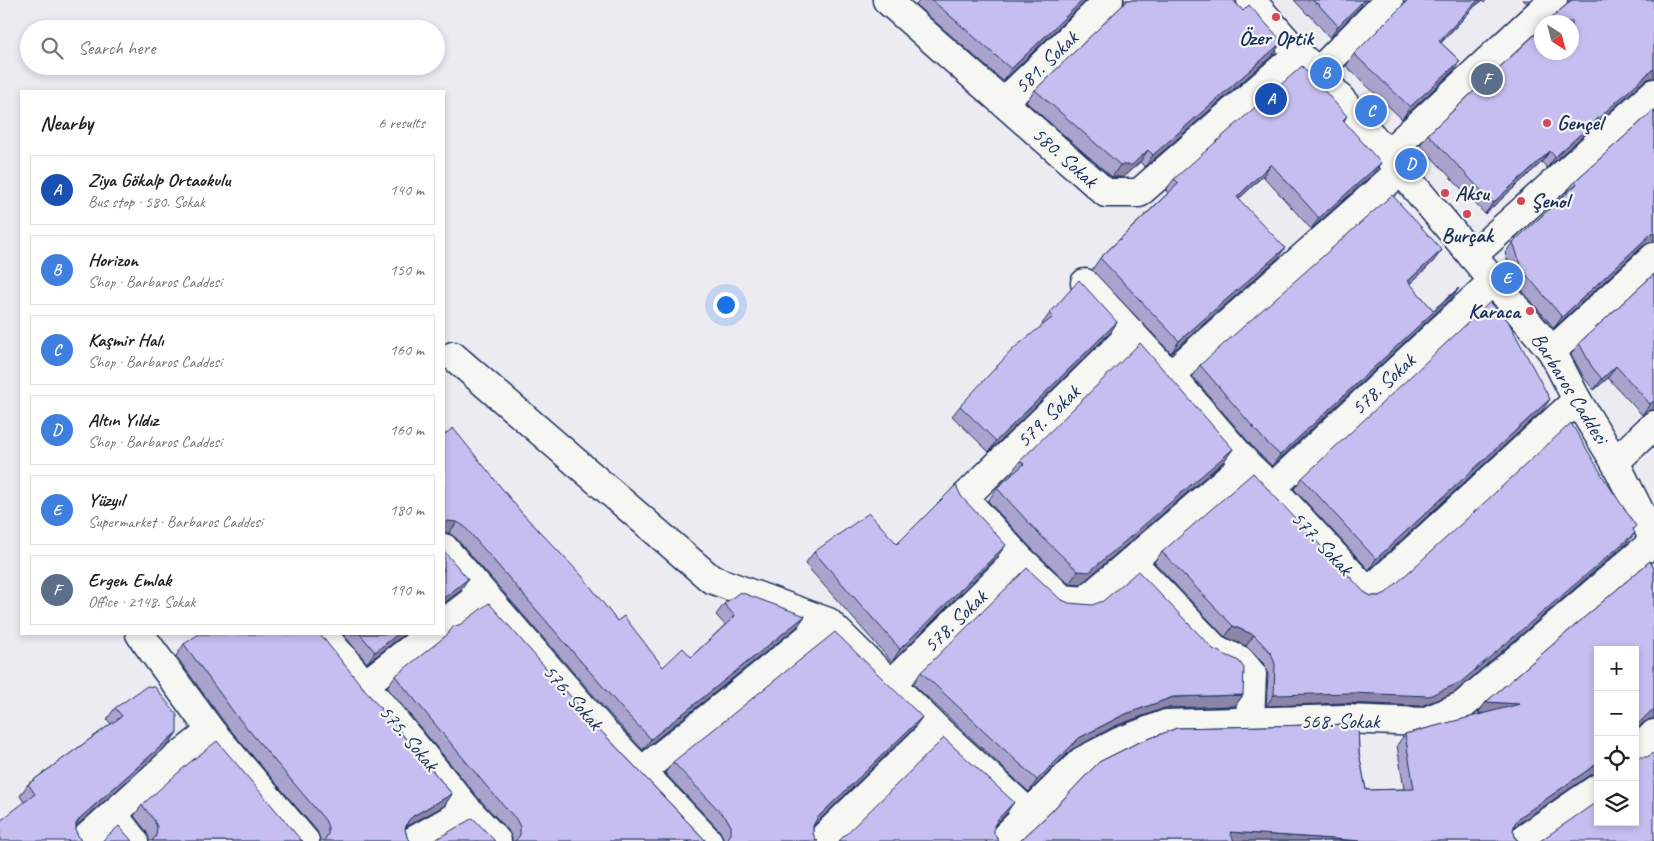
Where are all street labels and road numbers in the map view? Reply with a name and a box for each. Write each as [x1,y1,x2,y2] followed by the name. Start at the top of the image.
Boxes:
[1009,24,1084,99] street label: 581. Sokak
[1027,121,1104,194] street label: 580. Sokak
[1526,328,1616,451] street label: Barbaros Caddesi
[1345,347,1422,420] street label: 578. Sokak
[1011,378,1086,453] street label: 579. Sokak
[1286,505,1359,582] street label: 577. Sokak
[918,583,993,658] street label: 578. Sokak
[537,659,610,736] street label: 576. Sokak
[374,699,445,778] street label: 575. Sokak
[1301,708,1381,734] street label: 568. Sokak

